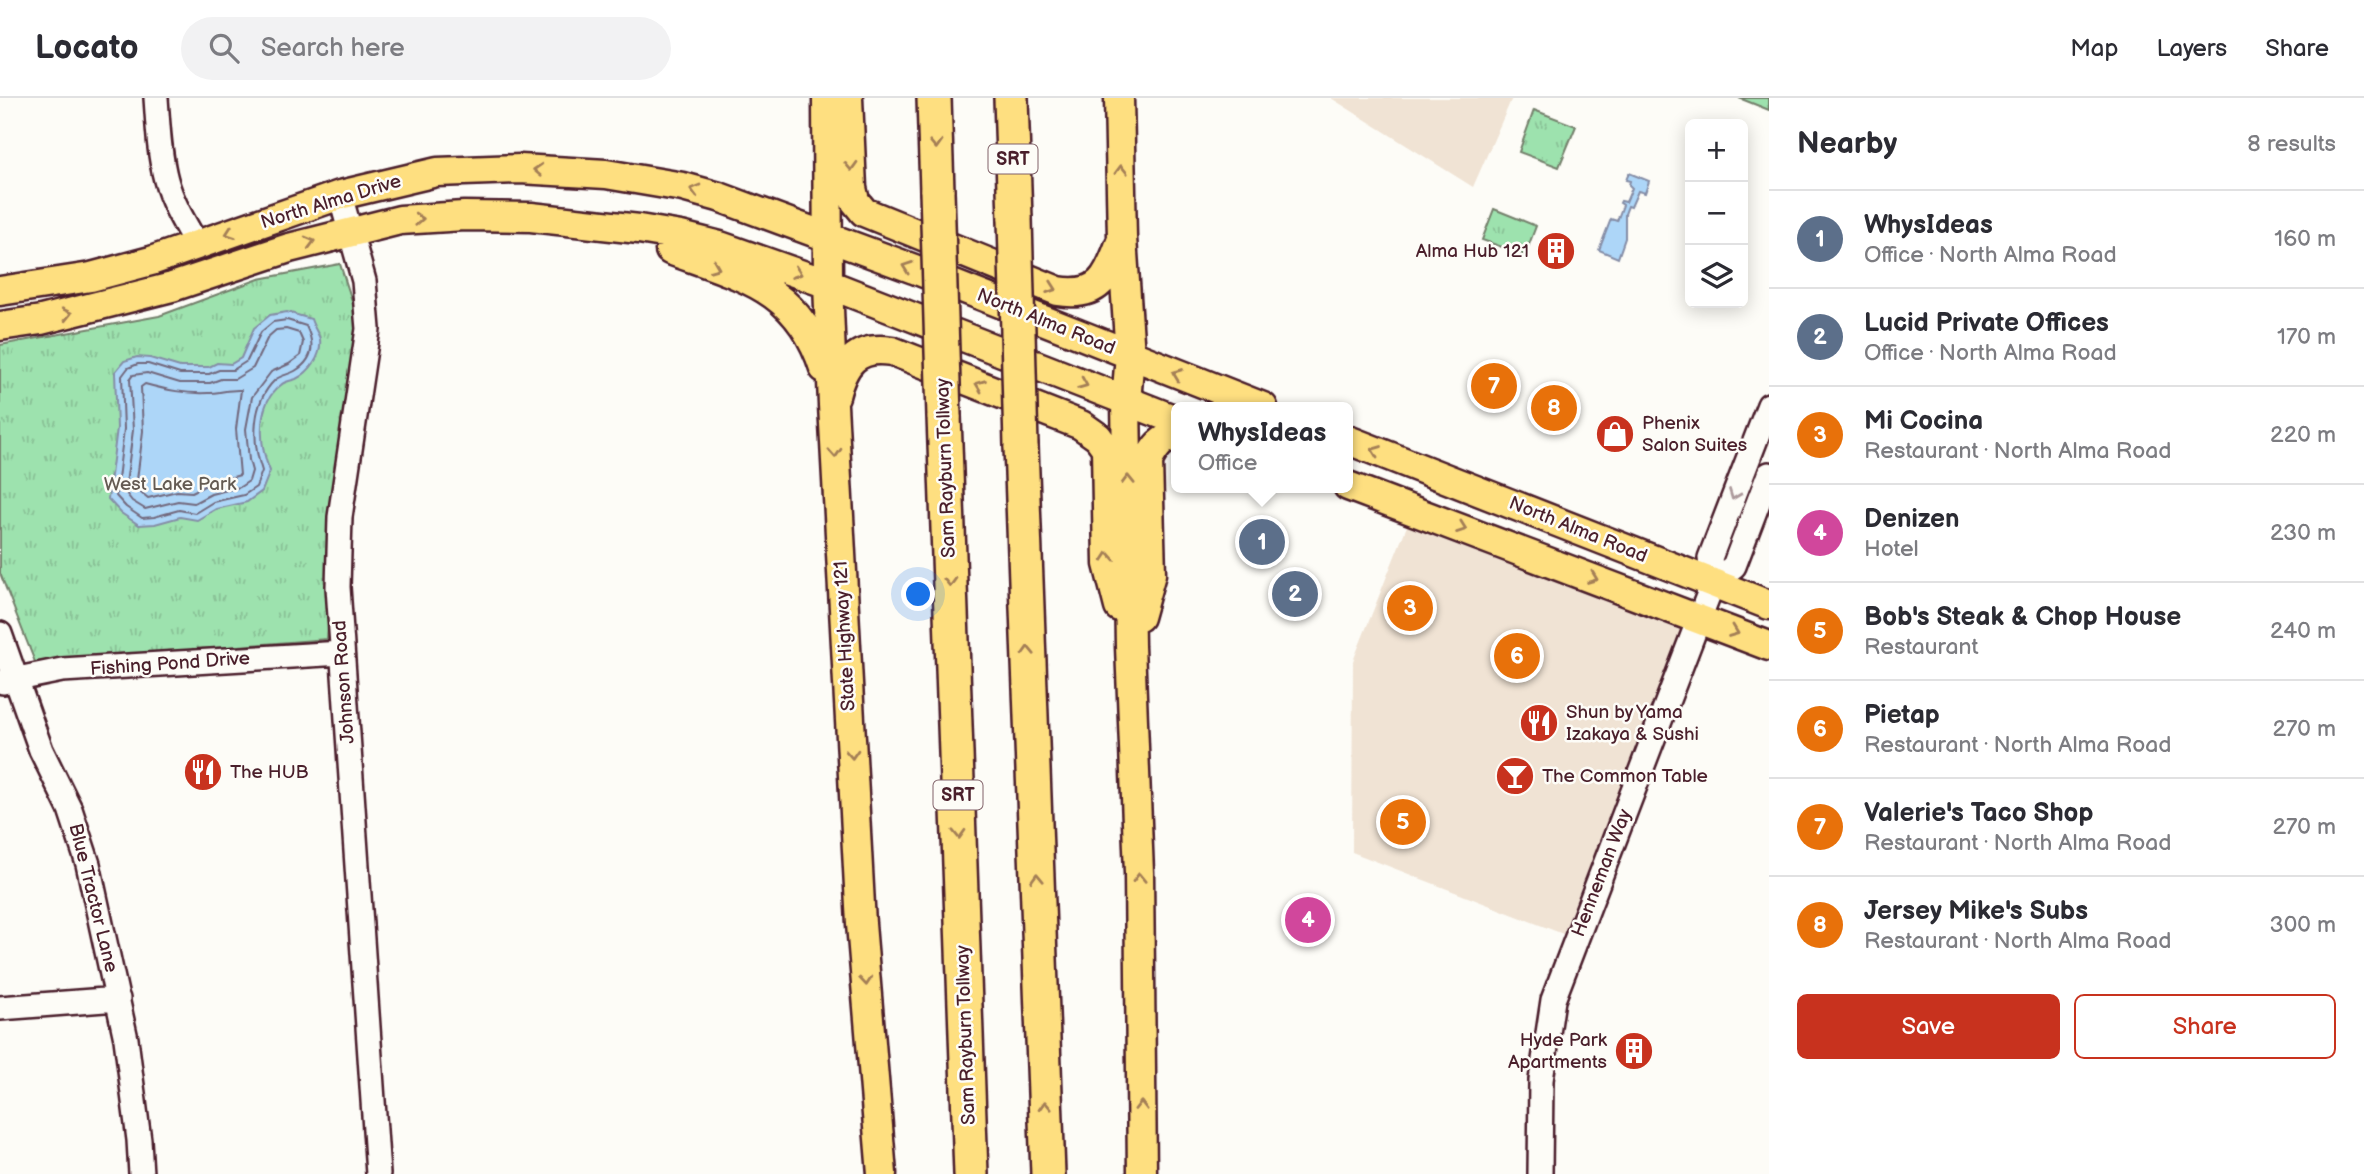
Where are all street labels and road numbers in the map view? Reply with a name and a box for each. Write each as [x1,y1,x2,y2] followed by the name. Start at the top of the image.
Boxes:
[988,144,1038,174] road number: SRT
[258,170,404,234] street label: North Alma Drive
[974,284,1118,360] street label: North Alma Road
[931,377,961,558] street label: Sam Rayburn Tollway
[1506,492,1650,568] street label: North Alma Road
[830,560,860,712] street label: State Highway 121
[328,620,360,744] street label: Johnson Road
[89,647,251,681] street label: Fishing Pond Drive
[934,780,982,810] road number: SRT
[1567,805,1637,940] street label: Henneman Way
[63,821,123,975] street label: Blue Tractor Lane
[951,944,981,1125] street label: Sam Rayburn Tollway

